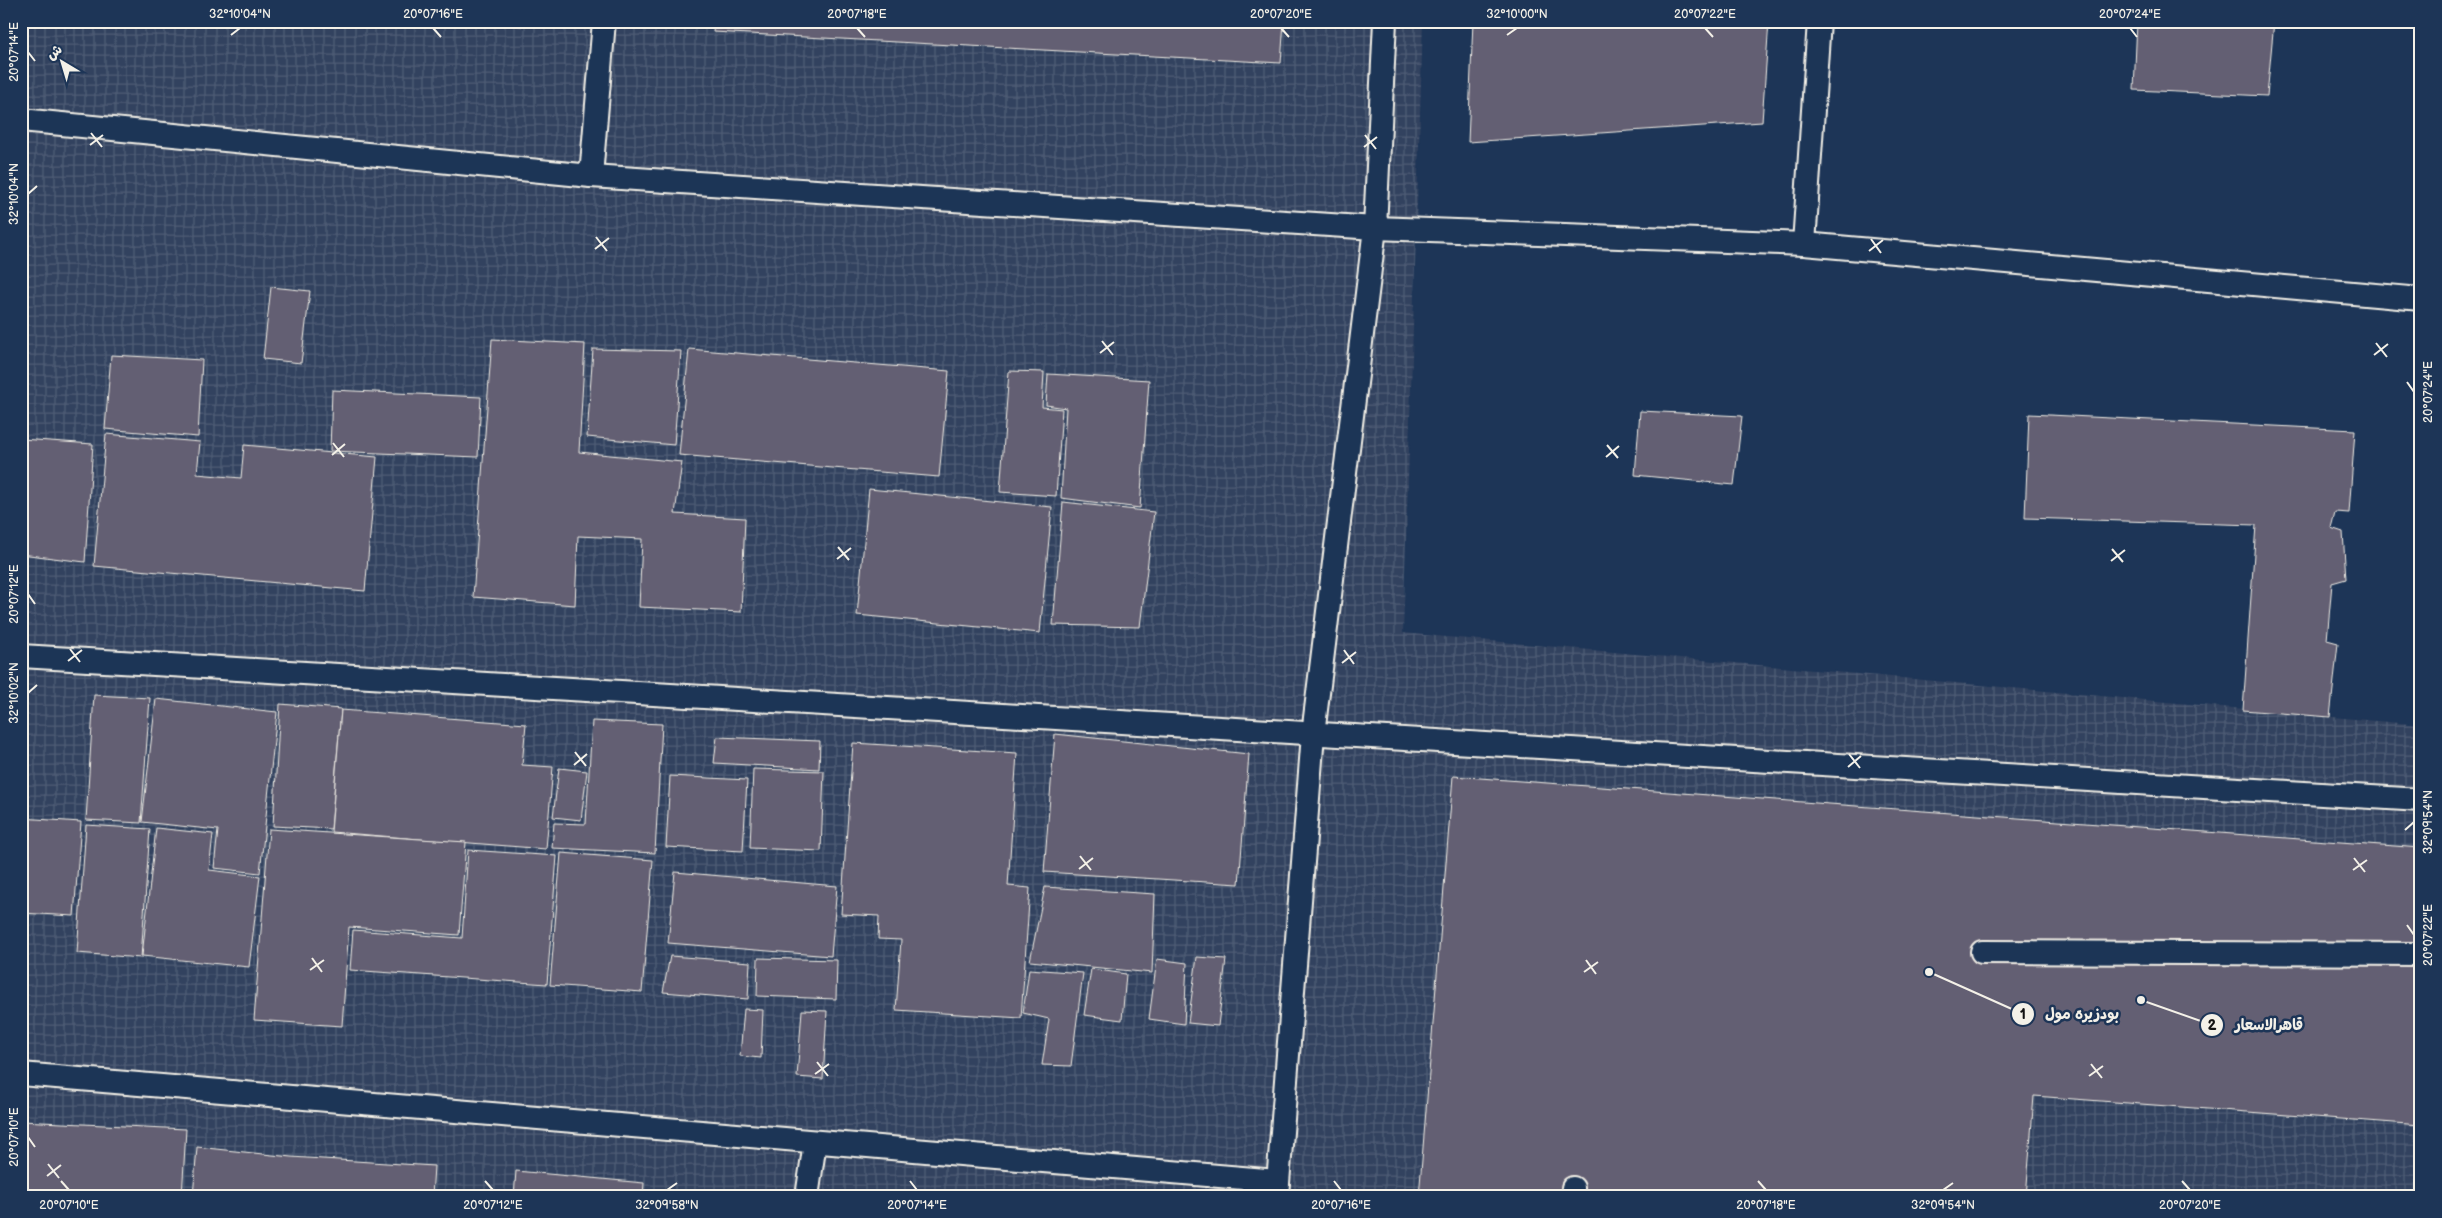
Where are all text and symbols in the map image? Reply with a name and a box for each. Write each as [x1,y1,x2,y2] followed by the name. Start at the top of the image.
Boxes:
[209,7,271,22] text: 32°10'04"N
[403,7,463,22] text: 20°07'16"E
[827,7,887,22] text: 20°07'18"E
[1250,7,1312,22] text: 20°07'20"E
[1486,7,1548,22] text: 32°10'00"N
[1674,7,1736,22] text: 20°07'22"E
[2099,7,2161,22] text: 20°07'24"E
[7,22,22,82] text: 20°07'14"E
[38,38,88,88] north arrow
[43,41,66,64] text: ش
[7,163,22,225] text: 32°10'04"N
[2421,361,2436,423] text: 20°07'24"E
[7,564,22,624] text: 20°07'12"E
[7,662,22,724] text: 32°10'02"N
[2421,790,2436,854] text: 32°09'54"N
[2421,904,2436,966] text: 20°07'22"E
[2010,999,2129,1029] callout: بودزيره مول
[2020,1005,2026,1024] text: 1
[2045,1005,2119,1024] text: بودزيره مول
[2200,1010,2313,1040] callout: قاهرالاسعار
[2208,1016,2217,1035] text: 2
[2233,1016,2303,1035] text: قاهرالاسعار
[7,1107,22,1167] text: 20°07'10"E
[39,1198,99,1213] text: 20°07'10"E
[463,1198,523,1213] text: 20°07'12"E
[635,1198,699,1213] text: 32°09'58"N
[887,1198,947,1213] text: 20°07'14"E
[1311,1198,1371,1213] text: 20°07'16"E
[1736,1198,1796,1213] text: 20°07'18"E
[1911,1198,1975,1213] text: 32°09'54"N
[2159,1198,2221,1213] text: 20°07'20"E

